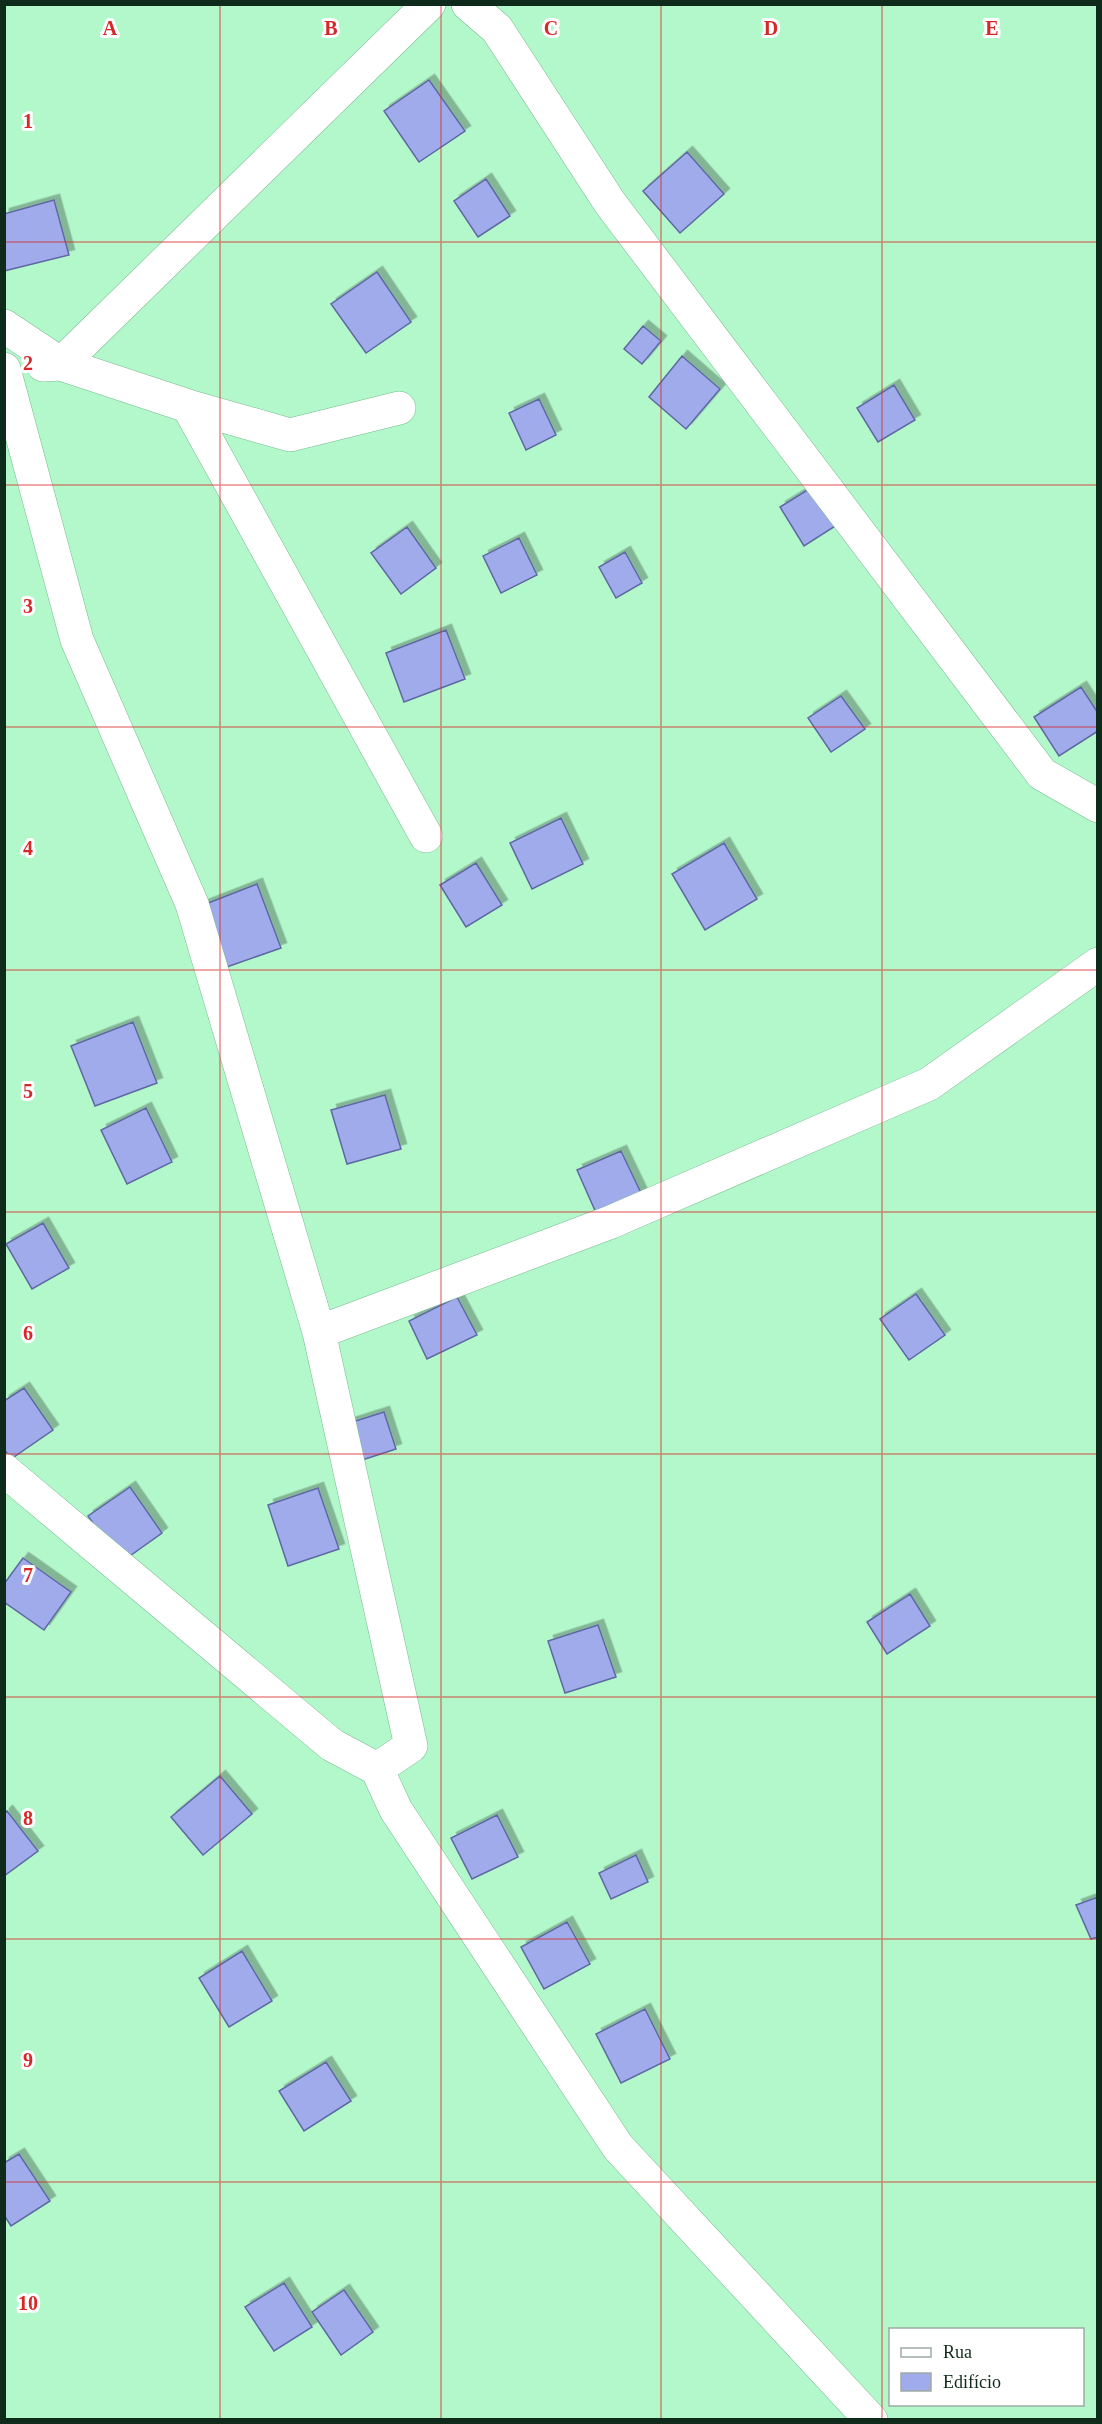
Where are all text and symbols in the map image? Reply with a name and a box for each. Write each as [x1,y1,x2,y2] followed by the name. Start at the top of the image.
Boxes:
[103,17,118,39] text: A
[324,17,338,39] text: B
[544,17,558,39] text: C
[764,17,778,39] text: D
[985,17,999,39] text: E
[23,110,33,132] text: 1
[23,352,33,374] text: 2
[23,595,33,617] text: 3
[23,837,33,859] text: 4
[23,1080,33,1102] text: 5
[23,1322,33,1344] text: 6
[23,1564,33,1586] text: 7
[23,1807,33,1829] text: 8
[23,2049,33,2071] text: 9
[18,2292,38,2314] text: 10
[889,2328,1084,2406] legend
[943,2342,972,2362] text: Rua
[943,2372,1001,2392] text: Edifício

